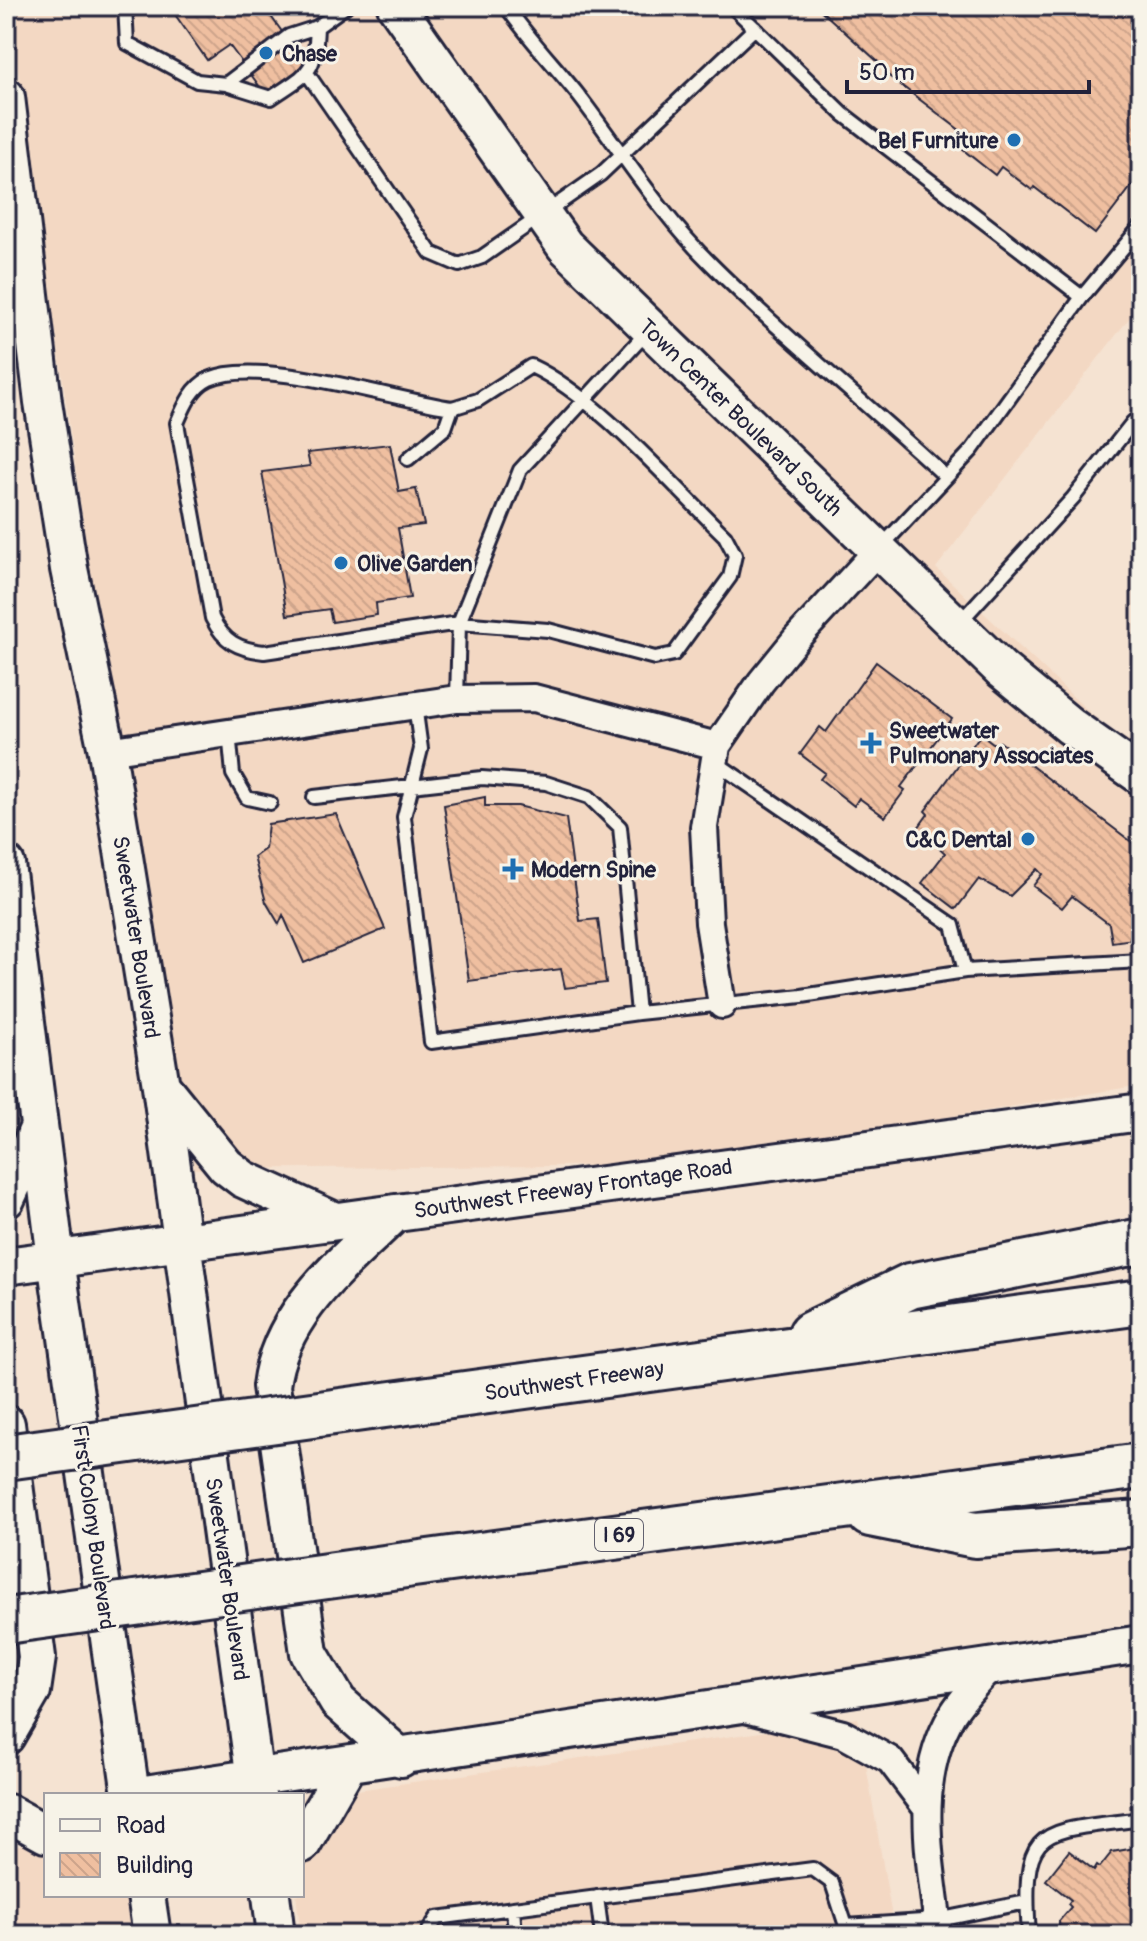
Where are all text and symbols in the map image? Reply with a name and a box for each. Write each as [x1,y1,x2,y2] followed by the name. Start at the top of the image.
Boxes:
[282,40,338,68] place label: Chase
[257,44,275,62] marker: Chase
[847,44,1089,94] scale bar
[859,58,915,87] text: 50 m
[878,127,999,155] place label: Bel Furniture
[1005,131,1023,149] marker: Bel Furniture
[632,313,848,523] street label: Town Center Boulevard South
[357,550,472,578] place label: Olive Garden
[332,554,350,572] marker: Olive Garden
[889,717,1093,770] place label: Sweetwater Pulmonary Associates
[860,732,882,754] marker: Sweetwater Pulmonary Associates
[906,826,1012,854] place label: C&C Dental
[1019,830,1037,848] marker: C&C Dental
[106,834,166,1040] street label: Sweetwater Boulevard
[531,856,657,884] place label: Modern Spine
[502,858,524,880] marker: Modern Spine
[412,1153,734,1225] street label: Southwest Freeway Frontage Road
[483,1355,666,1407] street label: Southwest Freeway
[65,1423,121,1631] street label: First Colony Boulevard
[199,1476,255,1682] street label: Sweetwater Boulevard
[595,1519,643,1551] road number: I 69
[44,1793,304,1897] legend
[116,1811,166,1840] text: Road
[116,1851,193,1880] text: Building

